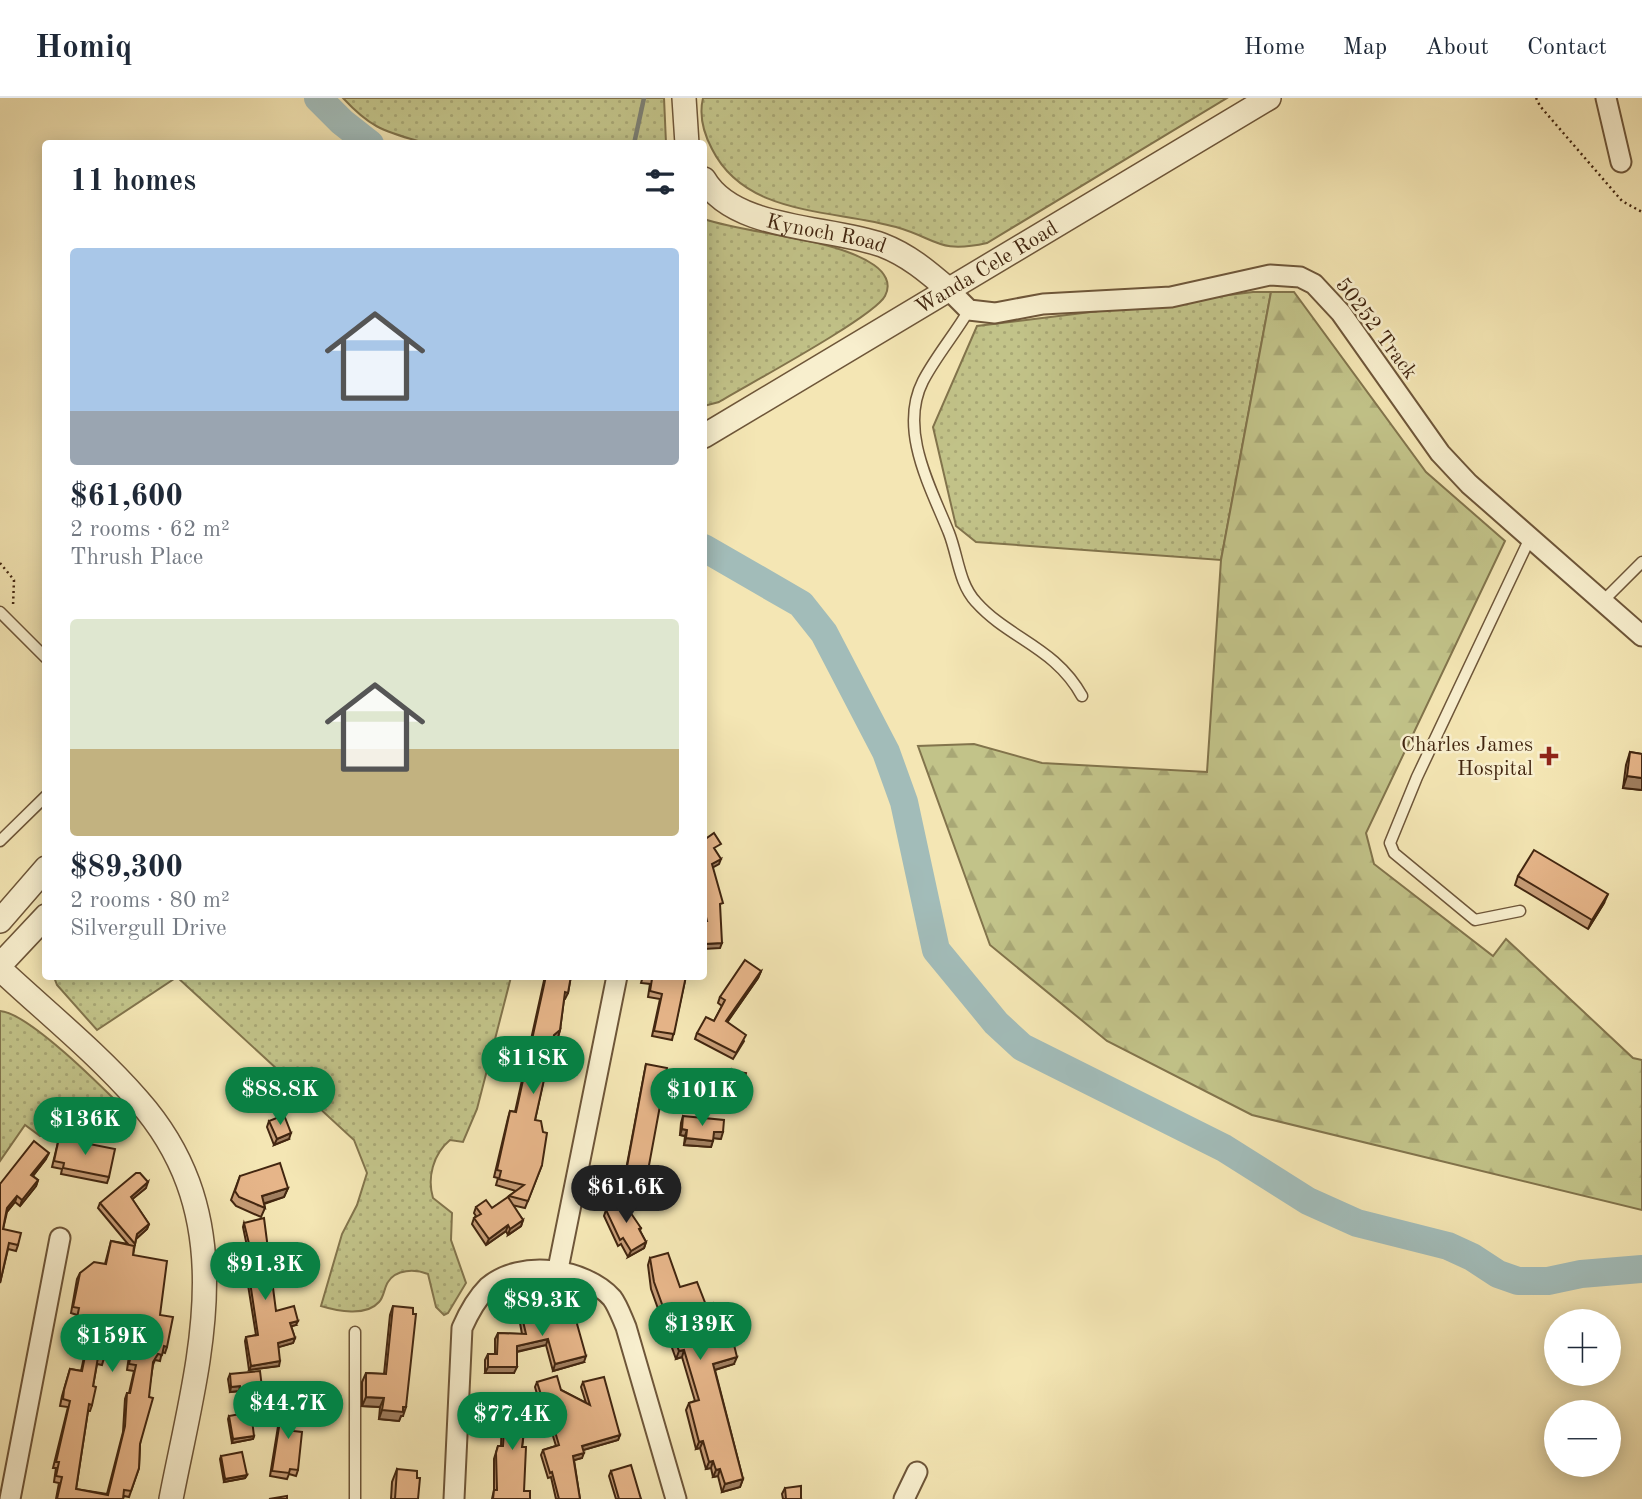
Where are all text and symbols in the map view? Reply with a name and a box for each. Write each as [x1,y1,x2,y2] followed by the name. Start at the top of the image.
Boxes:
[35,32,132,65] text: Homiq
[1244,36,1305,60] text: Home
[1343,36,1387,60] text: Map
[1425,36,1489,60] text: About
[1527,36,1607,60] text: Contact
[641,163,679,201] icon: filters
[70,167,196,197] text: 11 homes
[764,211,889,258] street label: Kynoch Road
[912,218,1062,319] street label: Wanda Cele Road
[1331,274,1421,384] street label: 50252 Track
[312,293,438,419] icon: home
[70,482,183,512] text: $61,600
[70,518,230,541] text: 2 rooms · 62 m²
[70,546,203,569] text: Thrush Place
[312,664,438,790] icon: home
[1401,735,1533,780] place label: Charles James Hospital
[1539,746,1559,766] marker: Charles James Hospital
[70,853,183,883] text: $89,300
[70,889,230,912] text: 2 rooms · 80 m²
[70,917,227,940] text: Silvergull Drive
[484,1037,582,1096] pin: $118K
[497,1047,569,1070] text: $118K
[223,1068,337,1127] pin: $88.8K
[653,1068,751,1128] pin: $101K
[241,1078,319,1101] text: $88.8K
[666,1079,738,1102] text: $101K
[36,1098,134,1157] pin: $136K
[49,1108,121,1131] text: $136K
[569,1166,683,1225] pin: $61.6K
[587,1176,665,1199] text: $61.6K
[208,1242,322,1302] pin: $91.3K
[226,1253,304,1276] text: $91.3K
[485,1278,599,1338] pin: $89.3K
[503,1289,581,1312] text: $89.3K
[651,1302,749,1362] pin: $139K
[1544,1309,1621,1477] map controls
[1544,1309,1621,1386] button: +
[664,1313,736,1336] text: $139K
[63,1314,161,1374] pin: $159K
[76,1325,148,1348] text: $159K
[231,1382,345,1441] pin: $44.7K
[249,1392,327,1415] text: $44.7K
[455,1392,569,1452] pin: $77.4K
[1544,1400,1621,1477] button: −
[473,1403,551,1426] text: $77.4K

